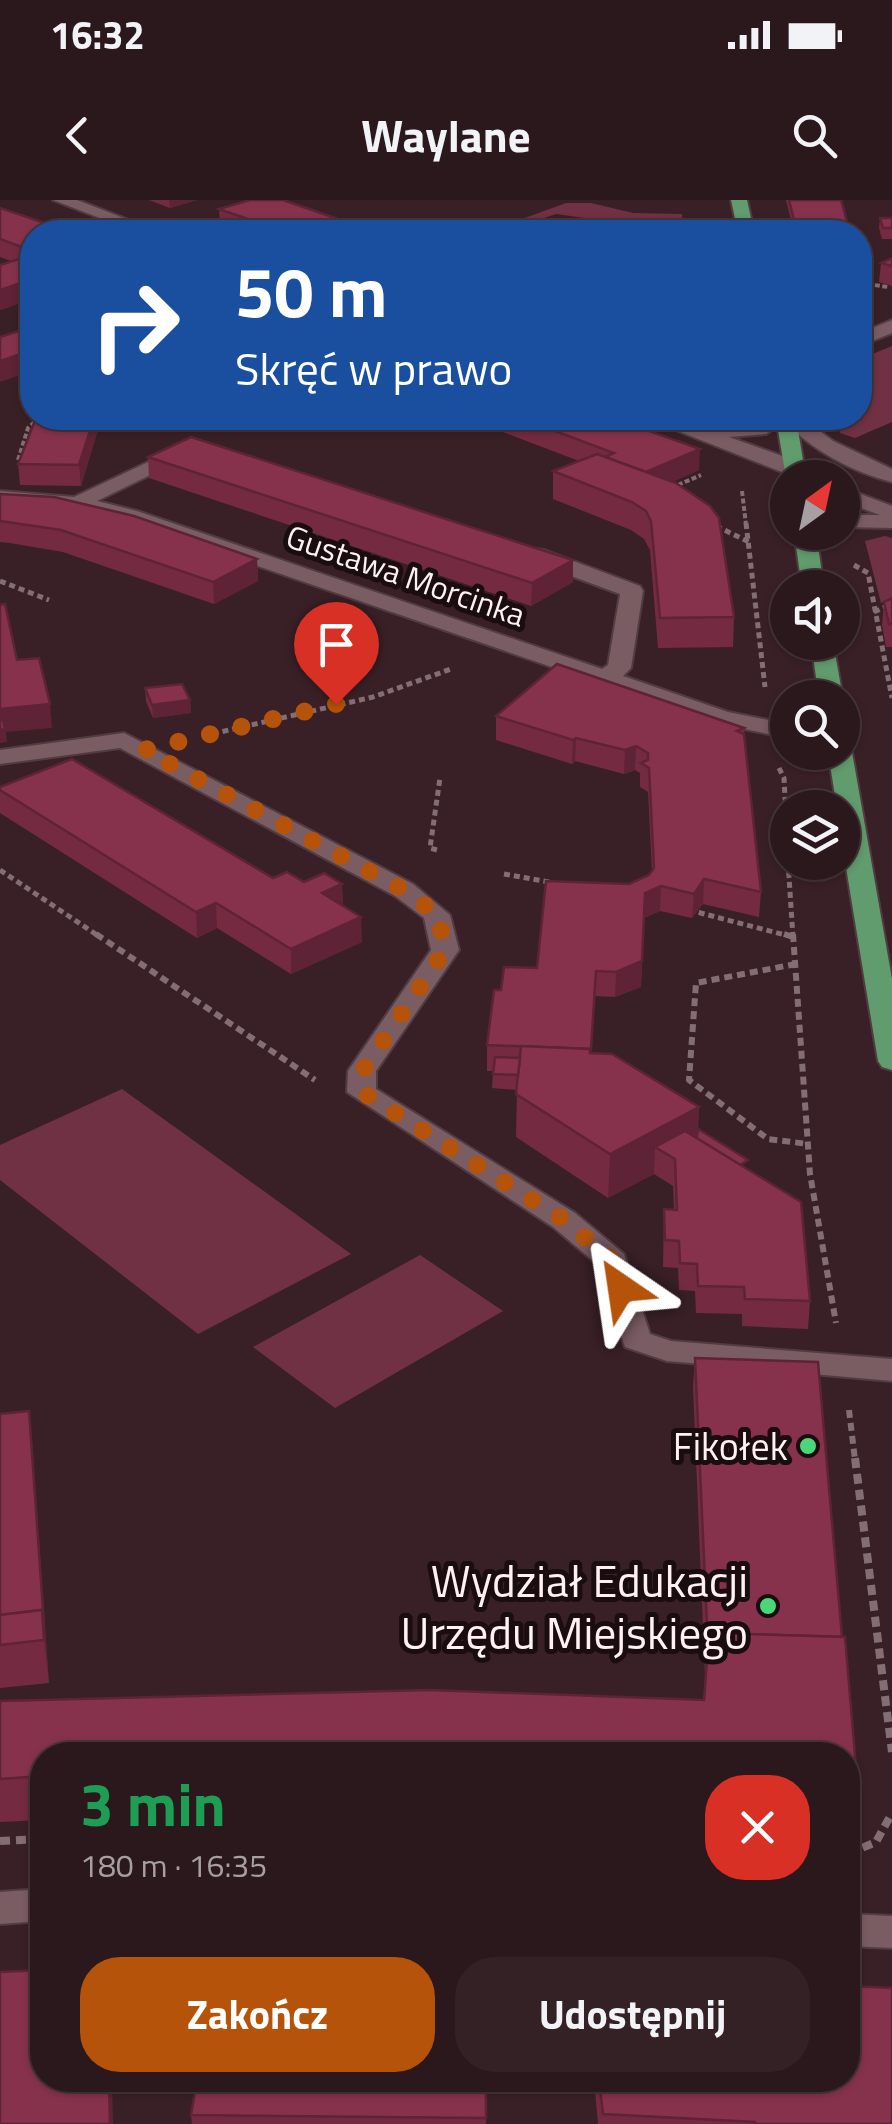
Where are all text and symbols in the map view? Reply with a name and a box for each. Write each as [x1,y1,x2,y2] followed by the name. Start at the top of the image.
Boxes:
[50,6,145,64] text: 16:32
[361,101,531,169] text: Waylane
[50,108,105,163] icon: back
[787,108,842,163] icon: search
[235,238,388,344] text: 50 m
[70,260,200,390] icon: right
[235,334,512,402] text: Skręć w prawo
[770,460,860,550] north arrow
[770,460,860,880] map controls
[280,512,532,638] street label: Gustawa Morcinka
[770,570,860,660] button: sound
[294,602,379,705] pin
[309,617,364,672] icon: arrive
[770,680,860,770] button: search
[770,790,860,880] button: layers
[569,1236,673,1340] position arrow
[673,1417,788,1475] place label: Fikołek
[797,1435,819,1457] marker: Fikołek
[401,1546,748,1666] place label: Wydział Edukacji Urzędu Miejskiego
[757,1595,779,1617] marker: Wydział Edukacji Urzędu Miejskiego
[80,1758,226,1849] text: 3 min
[705,1775,810,1880] button: close
[80,1841,267,1889] text: 180 m · 16:35
[80,1957,435,2072] button: Zakończ
[455,1957,810,2072] button: Udostępnij

